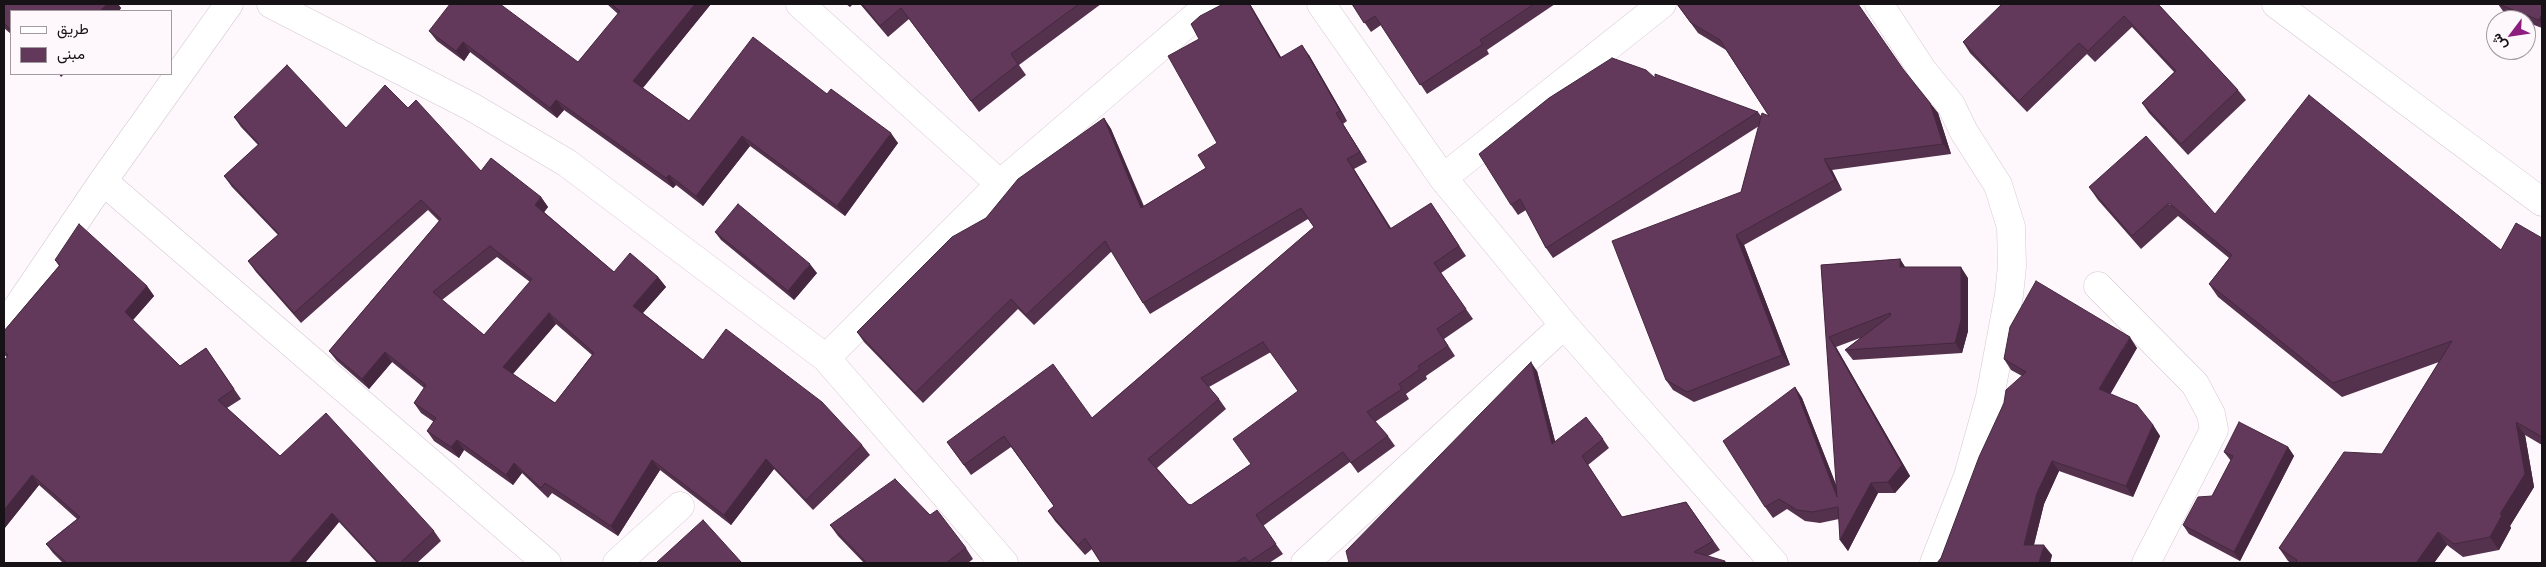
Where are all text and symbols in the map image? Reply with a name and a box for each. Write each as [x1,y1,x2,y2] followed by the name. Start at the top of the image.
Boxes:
[10,10,172,75] legend
[2486,10,2536,60] north arrow
[57,18,89,40] text: طريق
[2486,30,2512,55] text: ش
[57,43,85,65] text: مبنى

